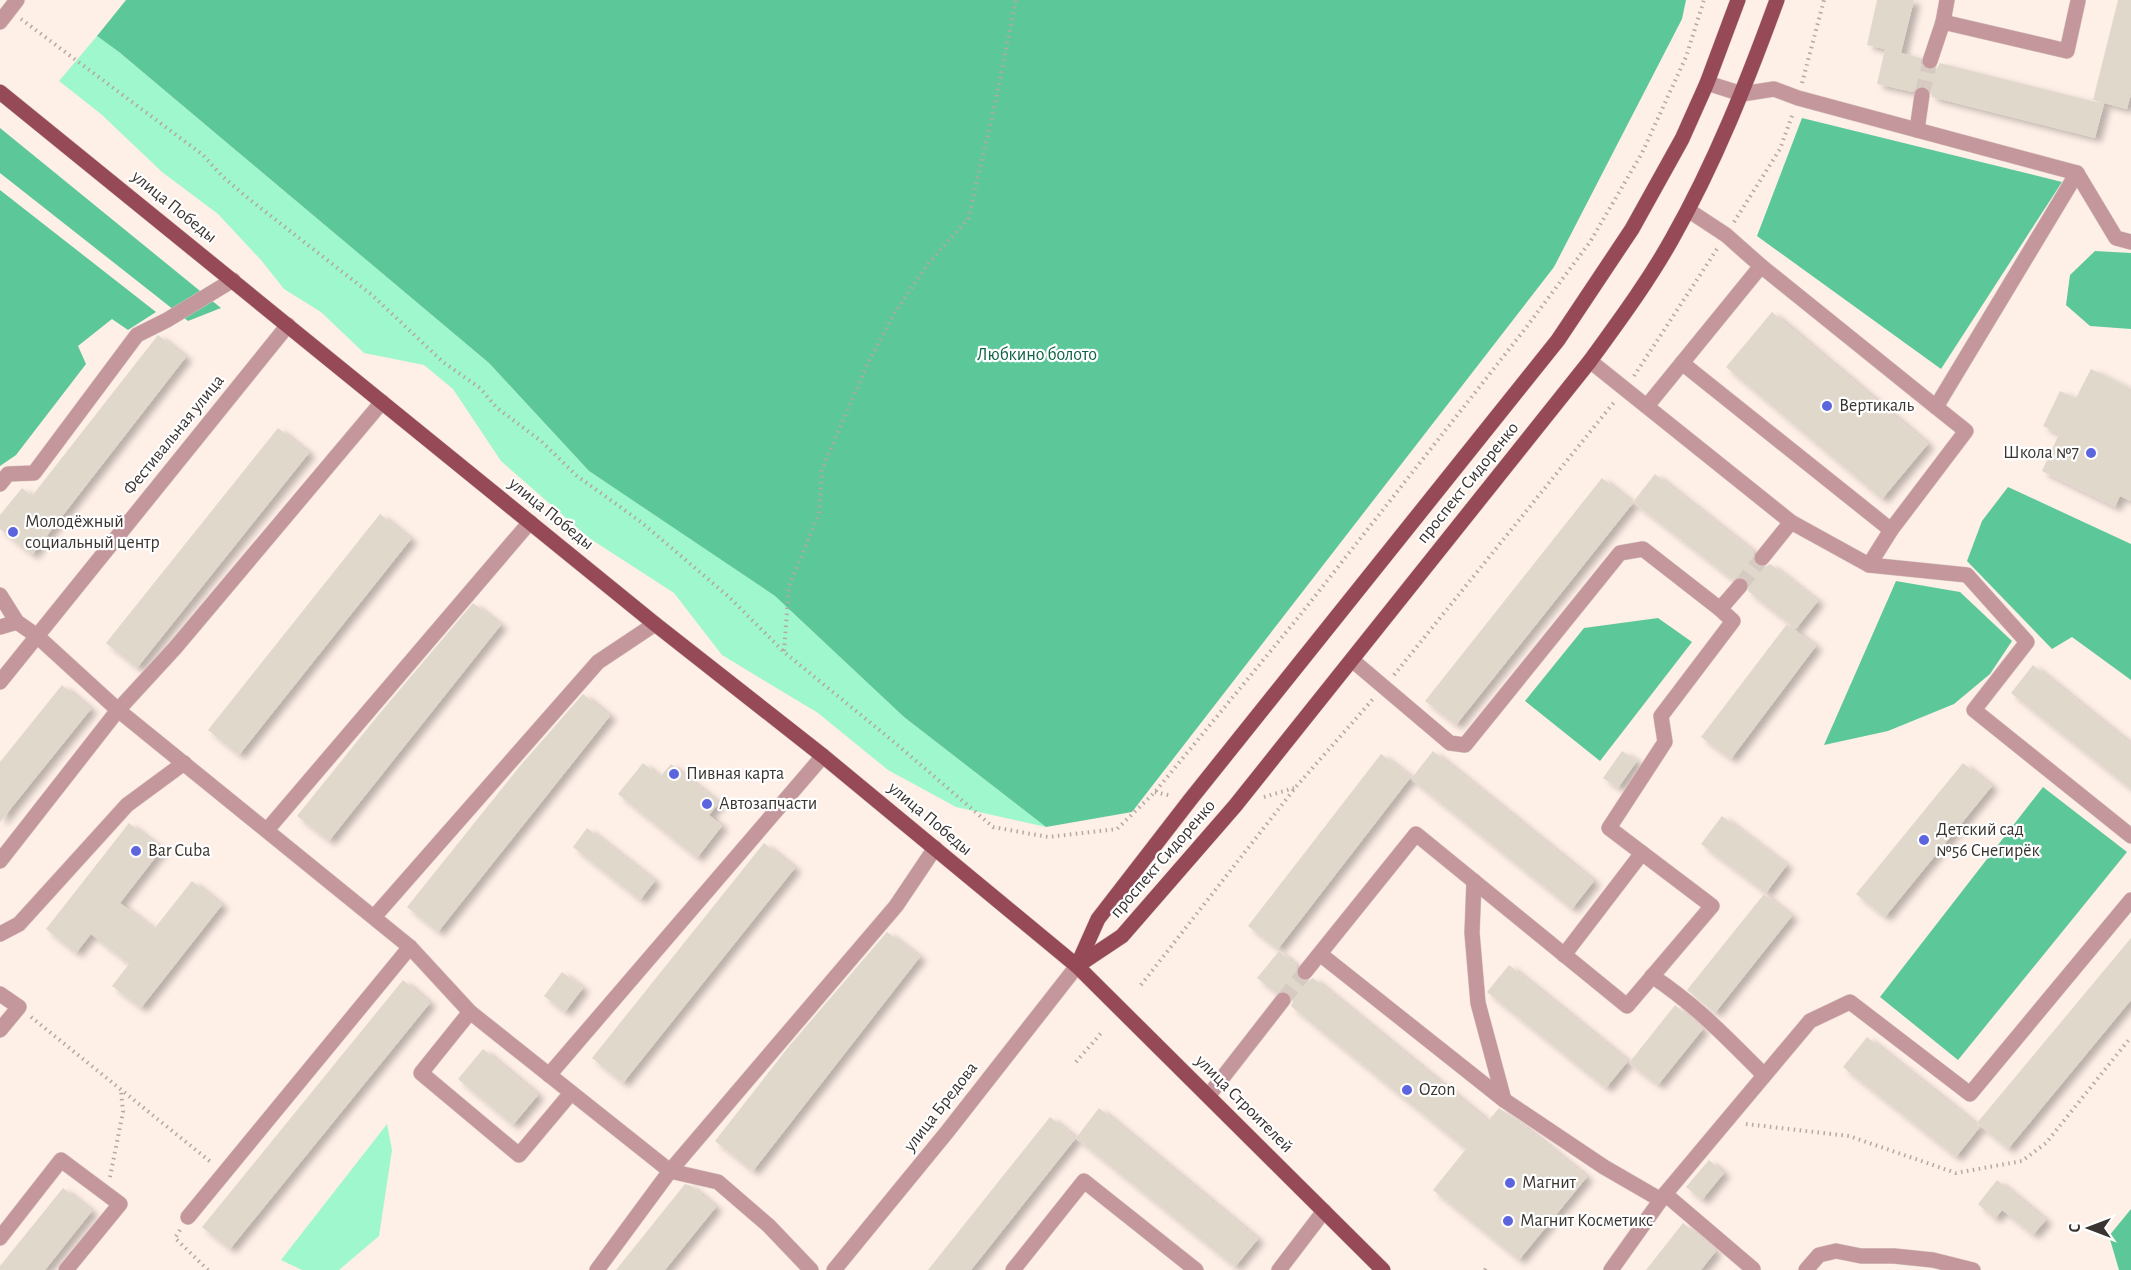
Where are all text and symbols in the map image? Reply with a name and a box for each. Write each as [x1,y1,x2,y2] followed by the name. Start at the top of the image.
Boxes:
[127,166,220,247] street label: улица Победы
[977,345,1097,364] park label: Любкино болото
[120,371,228,499] street label: Фестивальная улица
[1839,397,1914,415] place label: Вертикаль
[1820,399,1834,413] marker: Вертикаль
[1414,419,1522,547] street label: проспект Сидоренко
[2003,444,2079,462] place label: Школа №7
[2084,446,2098,460] marker: Школа №7
[504,473,597,554] street label: улица Победы
[25,513,160,552] place label: Молодёжный социальный центр
[6,525,20,539] marker: Молодёжный социальный центр
[686,765,784,783] place label: Пивная карта
[667,767,681,781] marker: Пивная карта
[884,777,976,859] street label: улица Победы
[719,795,817,813] place label: Автозапчасти
[1107,796,1219,922] street label: проспект Сидоренко
[700,797,714,811] marker: Автозапчасти
[1936,821,2040,860] place label: Детский сад №56 Снегирёк
[1917,833,1931,847] marker: Детский сад №56 Снегирёк
[148,842,210,860] place label: Bar Cuba
[129,844,143,858] marker: Bar Cuba
[1191,1051,1296,1156] street label: улица Строителей
[900,1059,981,1156] street label: улица Бредова
[1419,1081,1456,1099] place label: Ozon
[1400,1083,1414,1097] marker: Ozon
[1522,1174,1577,1192] place label: Магнит
[1503,1176,1517,1190] marker: Магнит
[2059,1198,2119,1258] north arrow
[1520,1212,1653,1230] place label: Магнит Косметикс
[1501,1214,1515,1228] marker: Магнит Косметикс
[2067,1223,2083,1232] text: С

